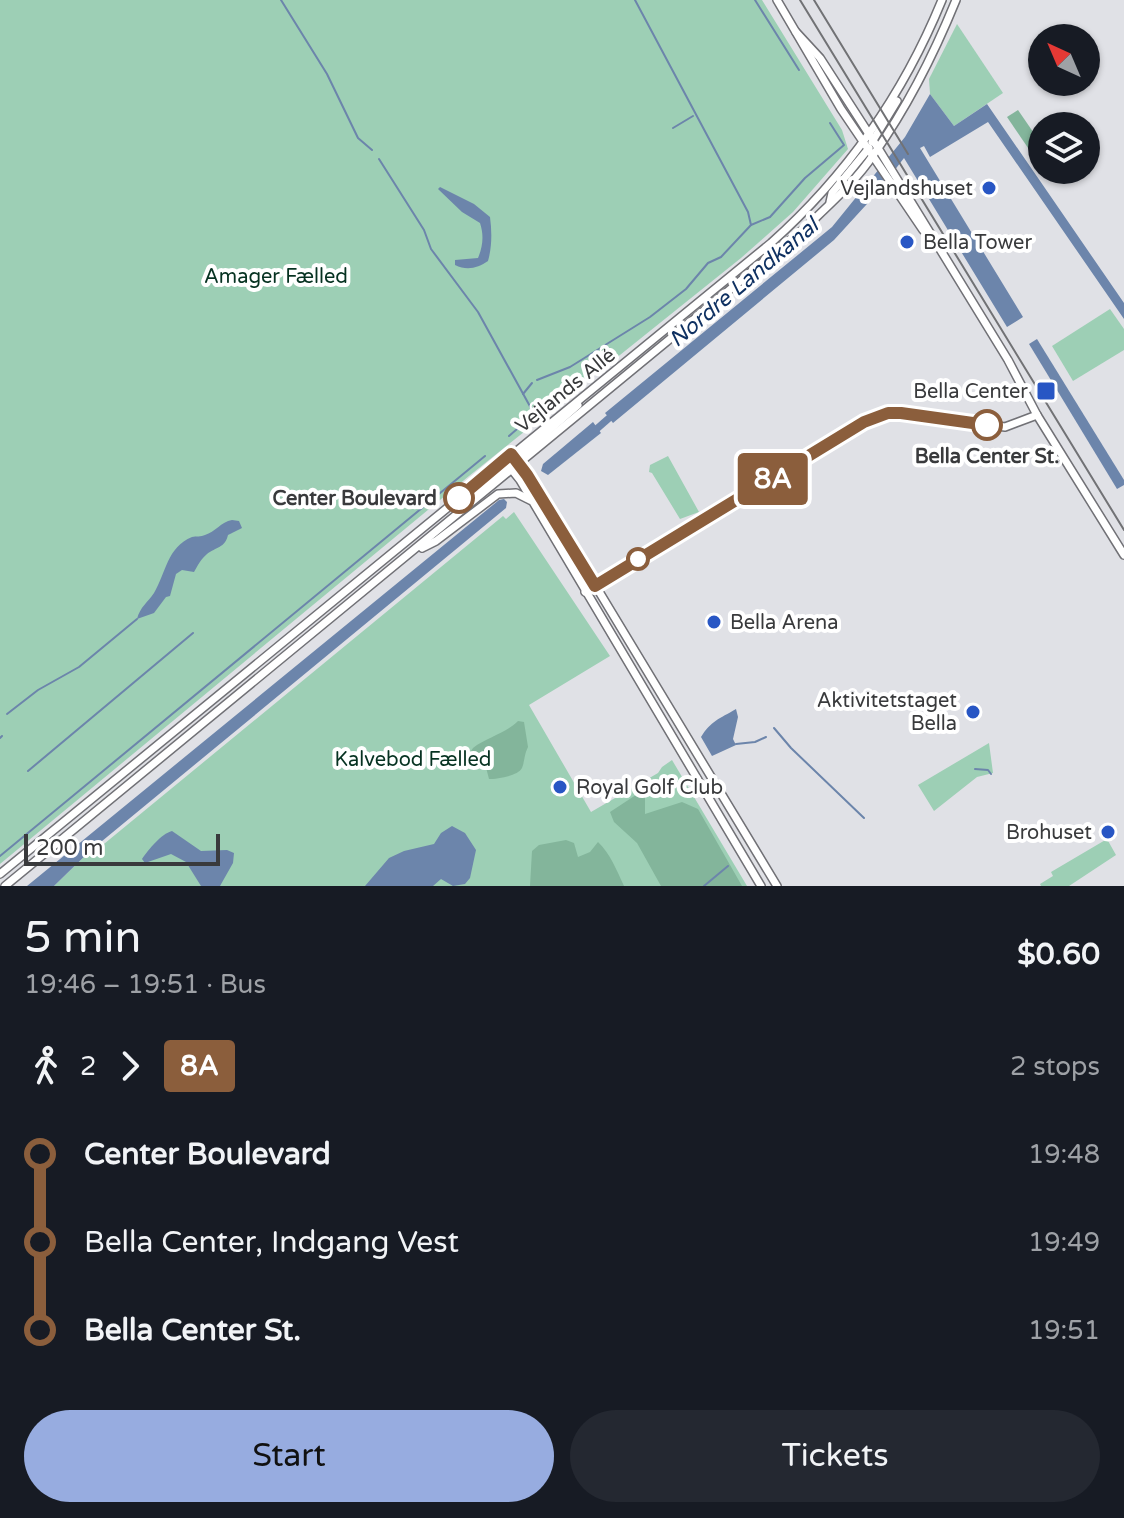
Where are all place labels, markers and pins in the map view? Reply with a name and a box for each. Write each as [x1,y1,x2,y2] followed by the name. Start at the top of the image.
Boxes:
[840,177,973,201] place label: Vejlandshuset
[980,179,998,197] marker: Vejlandshuset
[923,231,1032,255] place label: Bella Tower
[898,233,916,251] marker: Bella Tower
[913,380,1028,404] place label: Bella Center
[1035,380,1057,402] marker: Bella Center
[972,410,1002,440] marker: Bella Center St.
[915,445,1059,469] place label: Bella Center St.
[444,483,474,513] marker: Center Boulevard
[272,487,437,511] place label: Center Boulevard
[627,548,649,570] unlabelled marker
[730,611,838,635] place label: Bella Arena
[705,613,723,631] marker: Bella Arena
[817,689,957,736] place label: Aktivitetstaget Bella
[964,703,982,721] marker: Aktivitetstaget Bella
[576,776,723,800] place label: Royal Golf Club
[551,778,569,796] marker: Royal Golf Club
[1006,821,1092,845] place label: Brohuset
[1099,823,1117,841] marker: Brohuset

